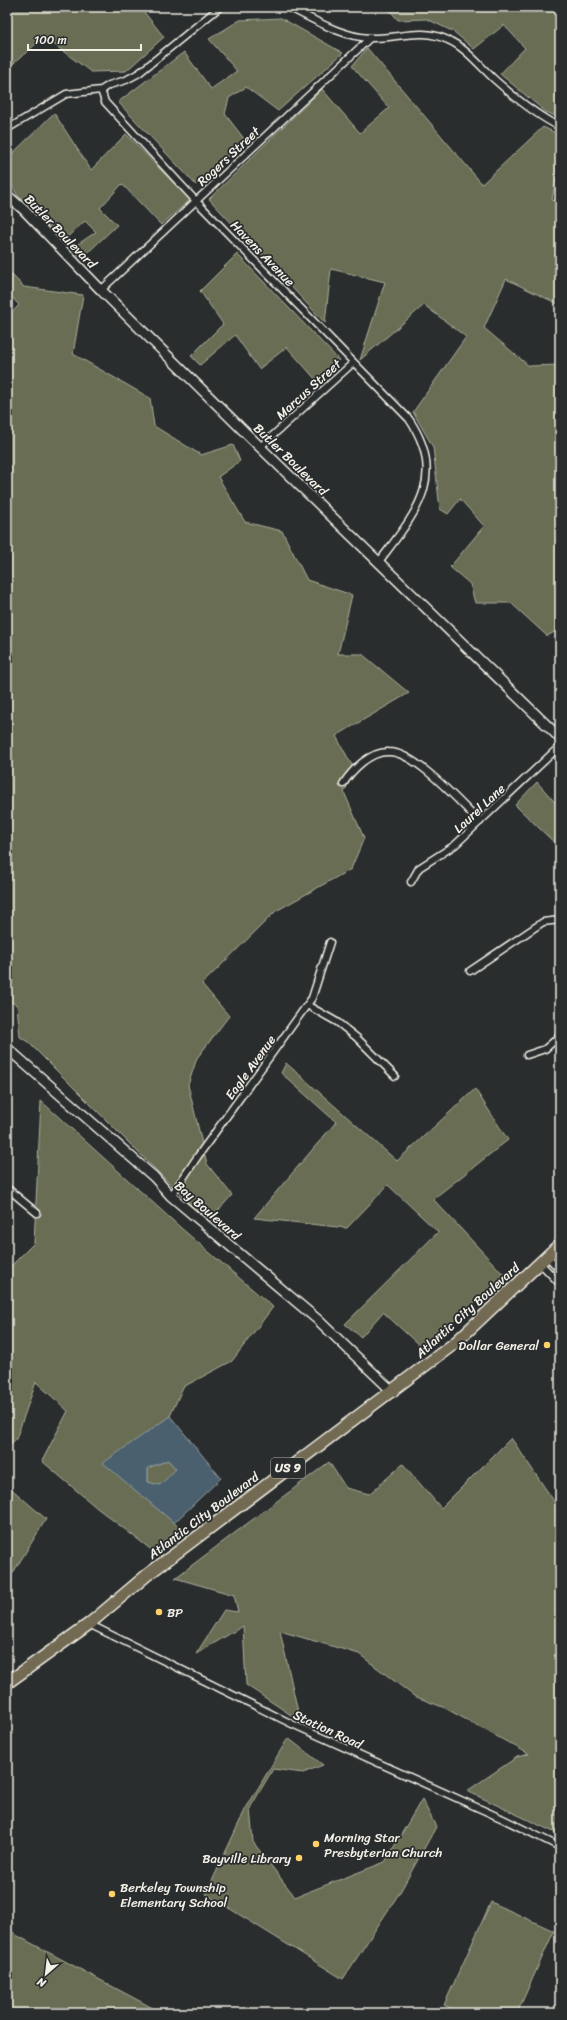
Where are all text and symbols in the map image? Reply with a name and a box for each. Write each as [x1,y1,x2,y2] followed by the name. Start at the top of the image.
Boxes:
[28,26,141,52] scale bar
[34,29,67,51] text: 100 m
[191,120,266,192] street label: Rogers Street
[19,189,103,275] street label: Butler Boulevard
[225,215,301,292] street label: Havens Avenue
[270,353,347,425] street label: Marcus Street
[248,417,334,502] street label: Butler Boulevard
[448,778,511,839] street label: Laurel Lane
[219,1030,282,1105] street label: Eagle Avenue
[169,1175,247,1247] street label: Bay Boulevard
[409,1256,526,1365] street label: Atlantic City Boulevard
[458,1334,539,1357] place label: Dollar General
[542,1340,552,1350] marker: Dollar General
[271,1458,305,1478] road number: US 9
[142,1465,265,1566] street label: Atlantic City Boulevard
[167,1601,183,1624] place label: BP
[154,1607,164,1617] marker: BP
[289,1703,367,1756] street label: Station Road
[324,1826,442,1864] place label: Morning Star Presbyterian Church
[311,1839,321,1849] marker: Morning Star Presbyterian Church
[202,1847,291,1870] place label: Bayville Library
[294,1853,304,1863] marker: Bayville Library
[120,1876,228,1914] place label: Berkeley Township Elementary School
[107,1889,117,1899] marker: Berkeley Township Elementary School
[26,1954,66,1994] north arrow
[33,1972,50,1993] text: N

